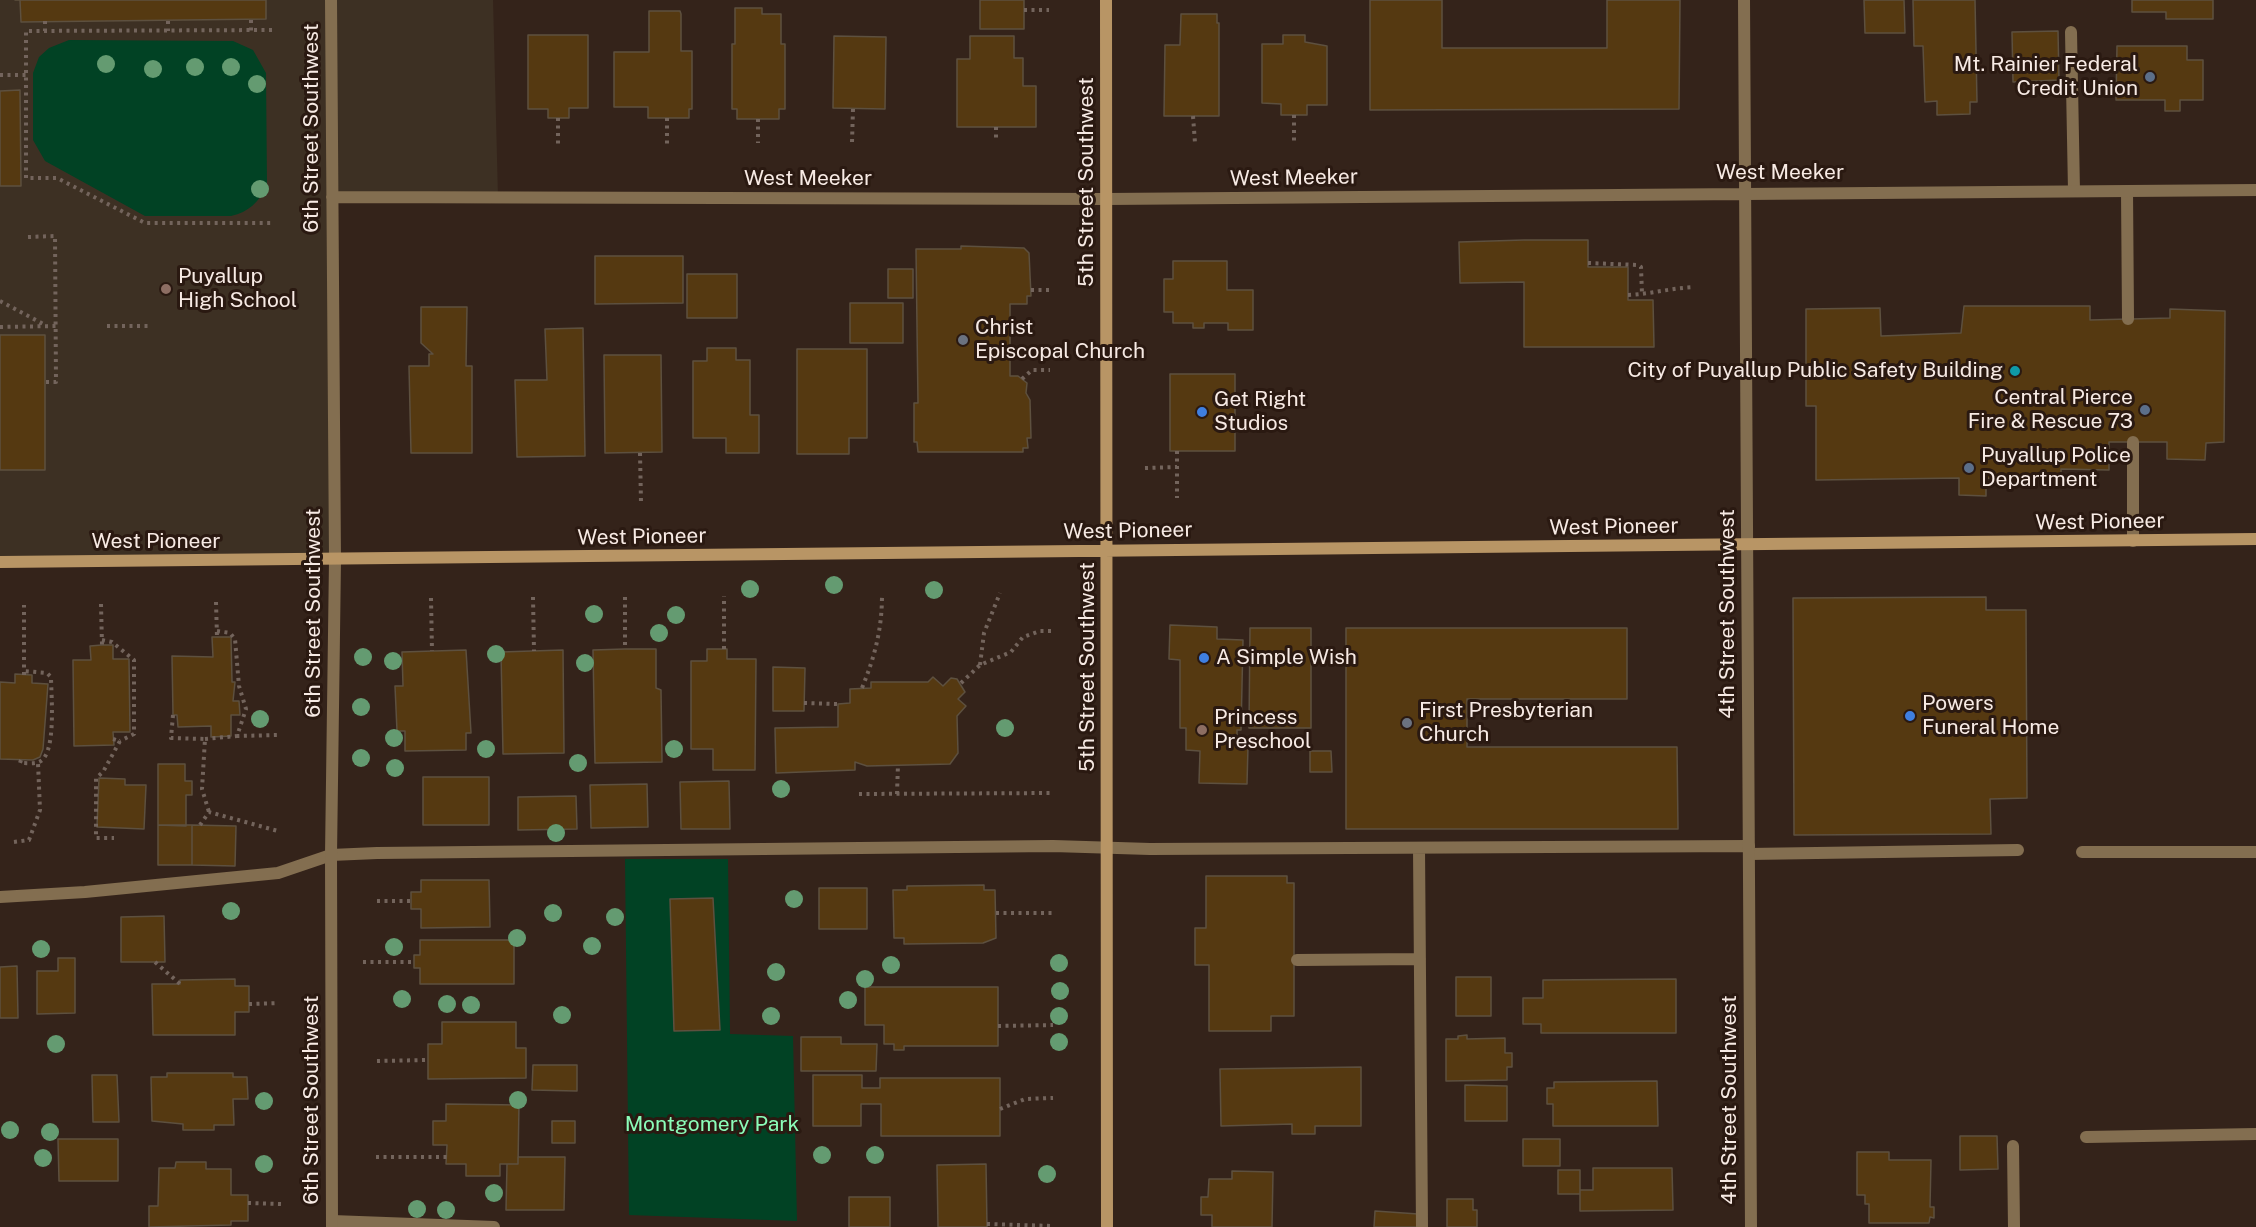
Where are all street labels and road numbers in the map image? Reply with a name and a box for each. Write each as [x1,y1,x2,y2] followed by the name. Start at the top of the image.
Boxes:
[299,23,325,233] street label: 6th Street Southwest
[1074,77,1100,287] street label: 5th Street Southwest
[1716,160,1844,186] street label: West Meeker
[1230,164,1358,192] street label: West Meeker
[744,166,872,192] street label: West Meeker
[301,508,327,718] street label: 6th Street Southwest
[2035,508,2165,536] street label: West Pioneer
[1715,509,1741,719] street label: 4th Street Southwest
[1549,513,1679,541] street label: West Pioneer
[1063,517,1193,545] street label: West Pioneer
[577,523,707,551] street label: West Pioneer
[91,529,221,555] street label: West Pioneer
[1075,562,1101,772] street label: 5th Street Southwest
[299,995,325,1205] street label: 6th Street Southwest
[1717,995,1743,1205] street label: 4th Street Southwest

